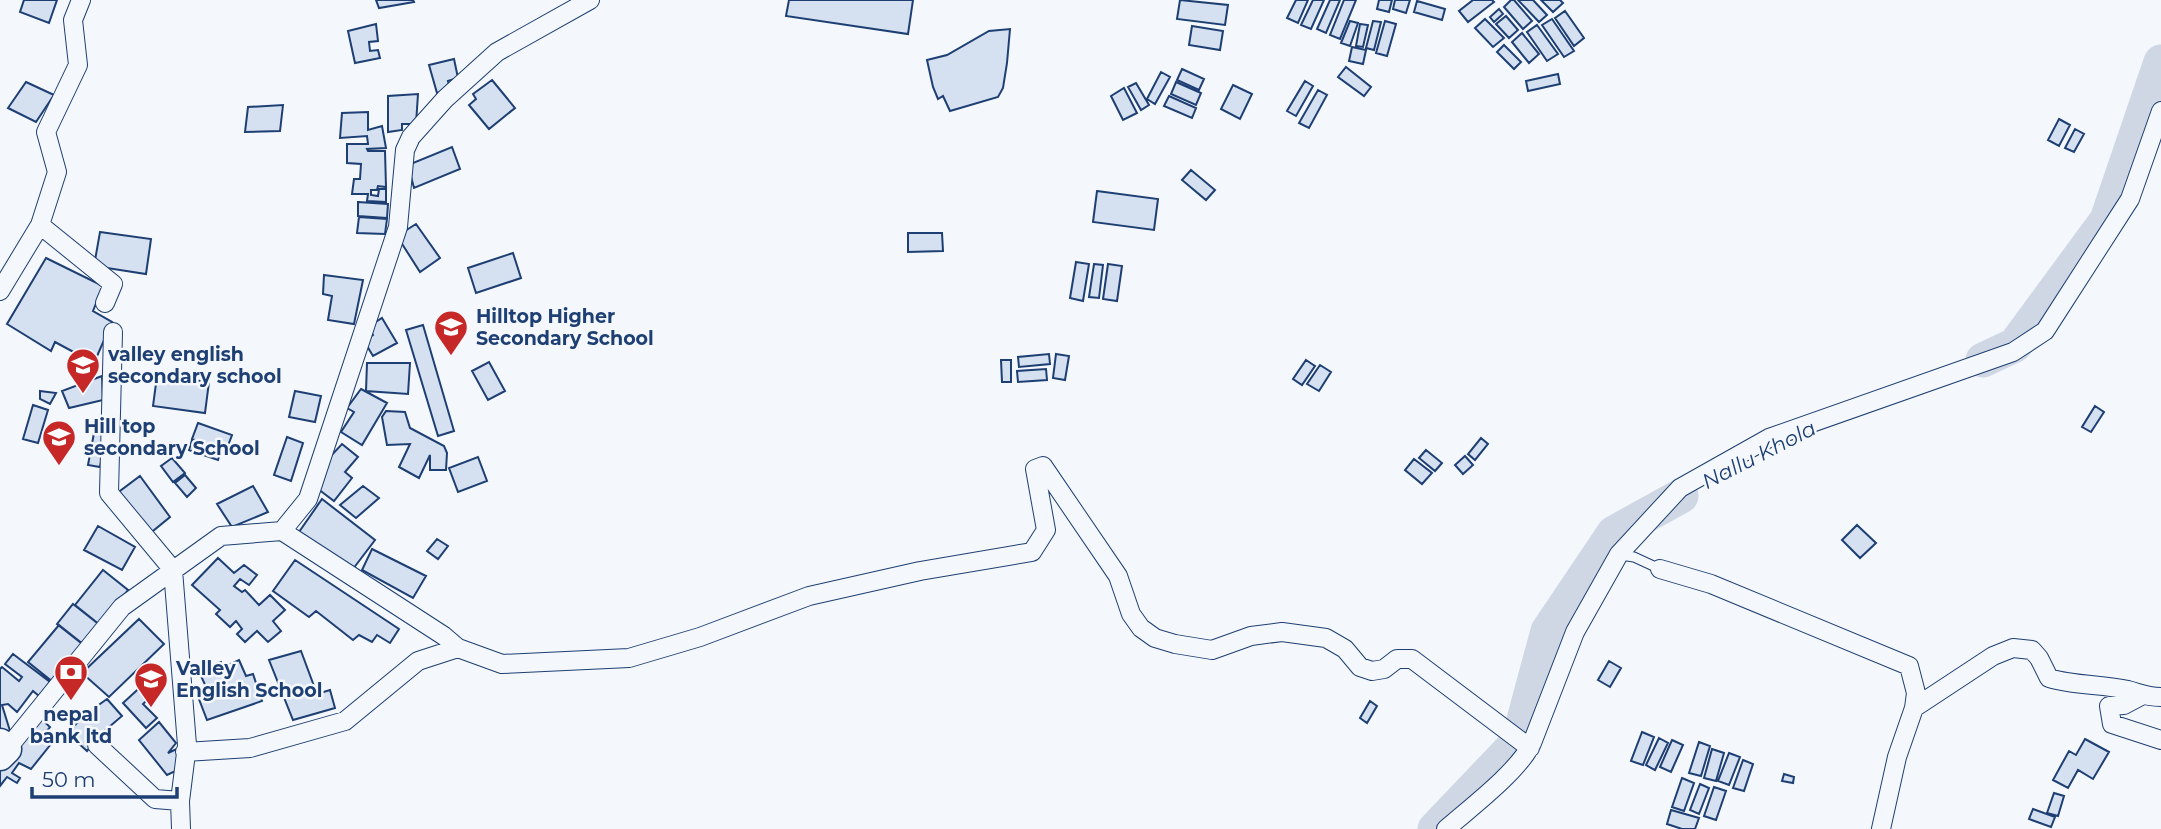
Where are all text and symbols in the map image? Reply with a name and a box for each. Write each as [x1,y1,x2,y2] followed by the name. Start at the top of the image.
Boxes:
[476,305,654,350] place label: Hilltop Higher Secondary School
[432,308,470,357] school or university icon: Hilltop Higher Secondary School
[107,343,282,388] place label: valley english secondary school
[64,346,102,395] school or university icon: valley english secondary school
[84,415,260,460] place label: Hill top secondary School
[1698,415,1820,494] water label: Nallu Khola
[40,418,78,467] school or university icon: Hill top secondary School
[52,653,90,702] bank icon: nepal bank ltd
[175,657,322,702] place label: Valley English School
[132,660,170,709] school or university icon: Valley English School
[30,703,112,748] place label: nepal bank ltd
[32,756,177,800] scale bar
[42,767,96,792] text: 50 m

